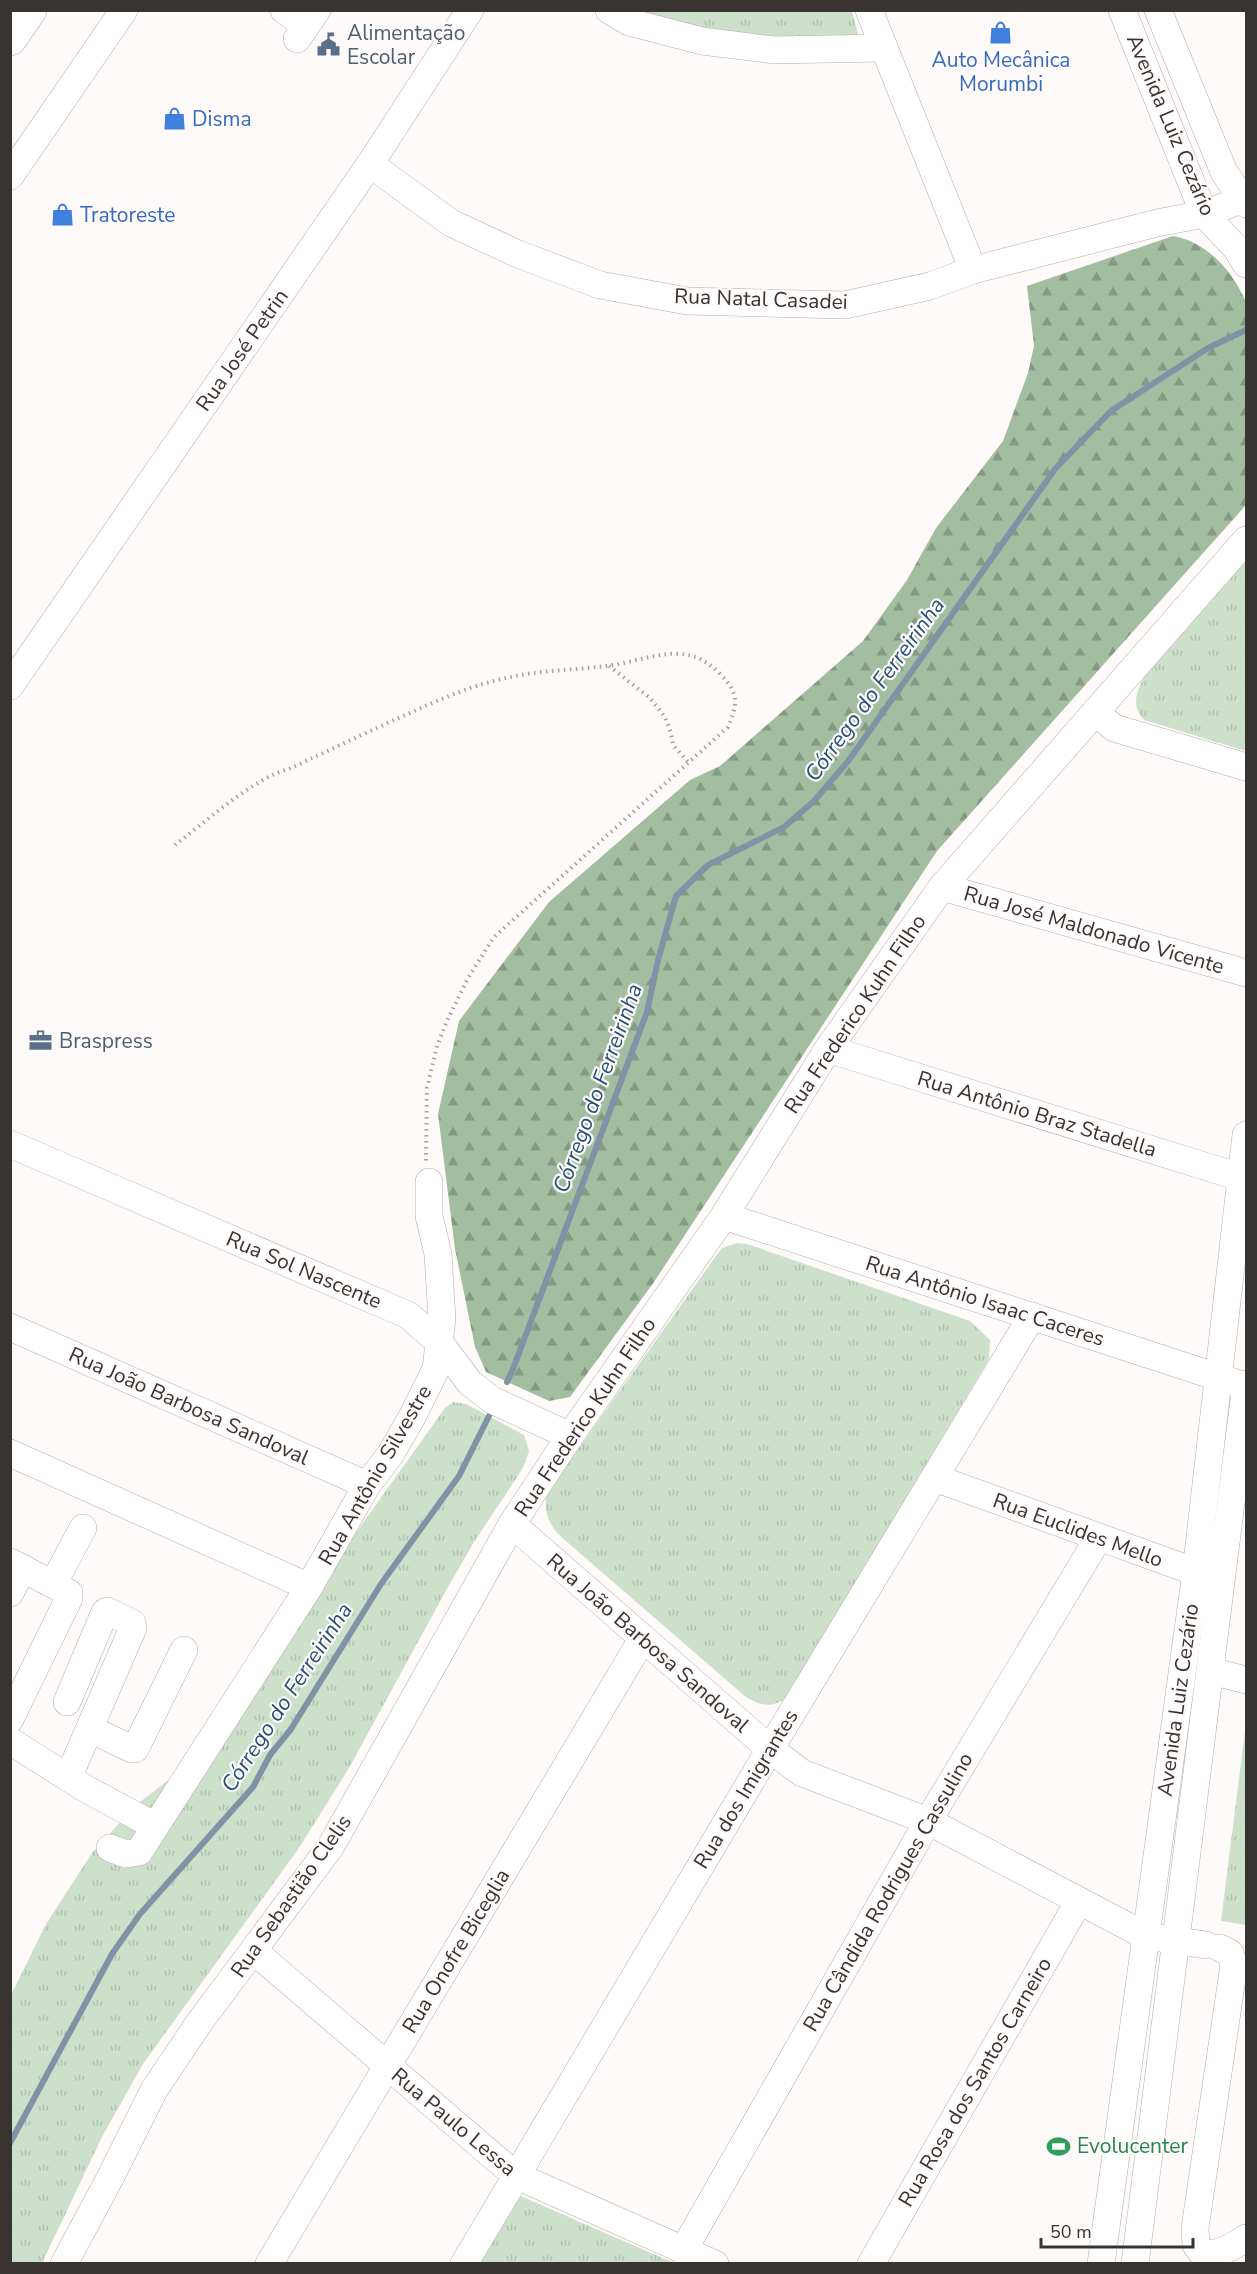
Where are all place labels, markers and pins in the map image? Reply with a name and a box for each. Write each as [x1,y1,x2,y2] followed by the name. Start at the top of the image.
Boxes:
[347,19,465,71] place label: Alimentação Escolar
[988,19,1014,45] shop icon: Auto Mecânica Morumbi
[316,32,342,58] public building icon: Alimentação Escolar
[932,46,1070,98] place label: Auto Mecânica Morumbi
[192,105,252,133] place label: Disma
[161,106,187,132] shop icon: Disma
[80,201,175,229] place label: Tratoreste
[49,202,75,228] shop icon: Tratoreste
[59,1027,153,1055] place label: Braspress
[28,1028,54,1054] office icon: Braspress
[1077,2132,1188,2160] place label: Evolucenter
[1046,2133,1072,2159] sports icon: Evolucenter

